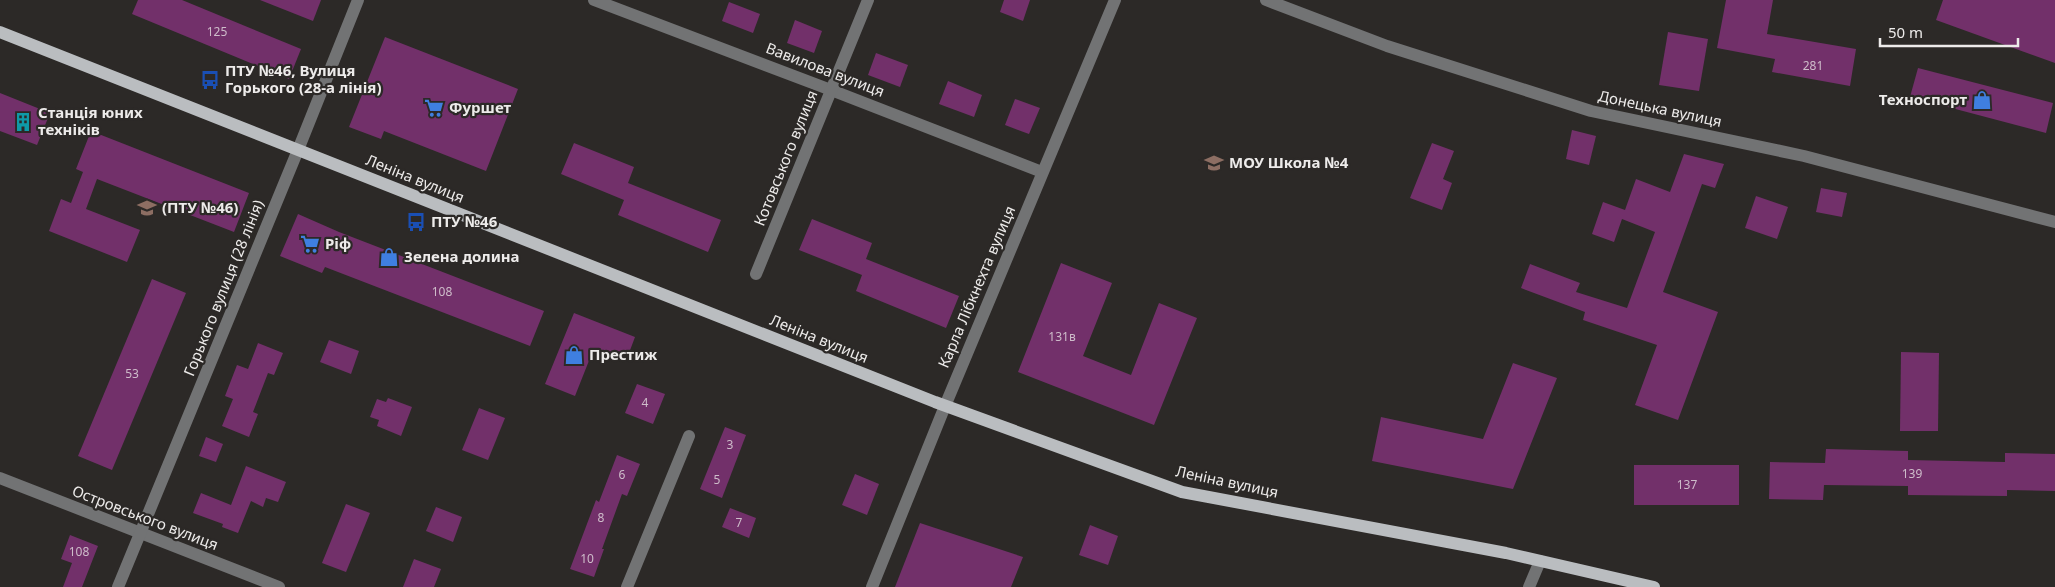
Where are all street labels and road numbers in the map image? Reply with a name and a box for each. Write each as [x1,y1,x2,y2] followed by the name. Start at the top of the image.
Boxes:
[763,37,887,101] street label: Вавилова вулиця
[1597,85,1724,131] street label: Донецька вулиця
[749,87,821,228] street label: Котовського вулиця
[363,149,468,207] street label: Леніна вулиця
[178,196,268,379] street label: Горького вулиця (28 лiнiя)
[933,203,1019,371] street label: Карла Лібкнехта вулиця
[767,309,872,367] street label: Леніна вулиця
[1174,460,1280,502] street label: Леніна вулиця
[70,480,221,554] street label: Островського вулиця

